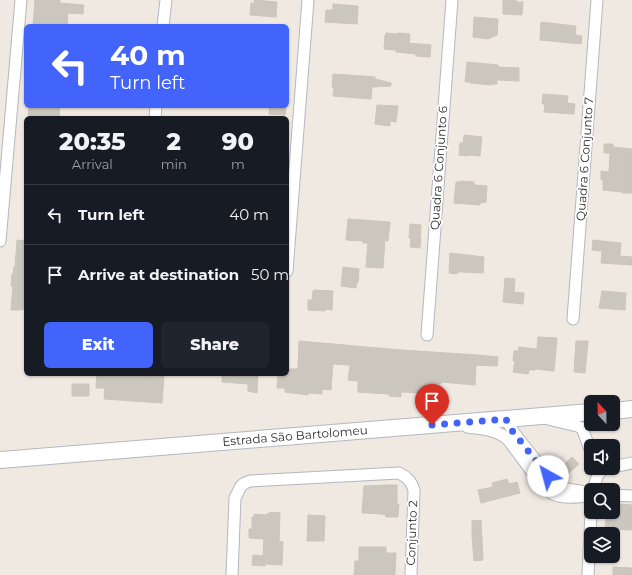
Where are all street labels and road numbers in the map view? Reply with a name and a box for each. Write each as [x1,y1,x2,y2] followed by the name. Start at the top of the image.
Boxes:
[573,97,596,221] street label: Quadra 6 Conjunto 7
[427,105,450,230] street label: Quadra 6 Conjunto 6
[222,422,368,449] street label: Estrada São Bartolomeu
[403,500,420,566] street label: Conjunto 2

